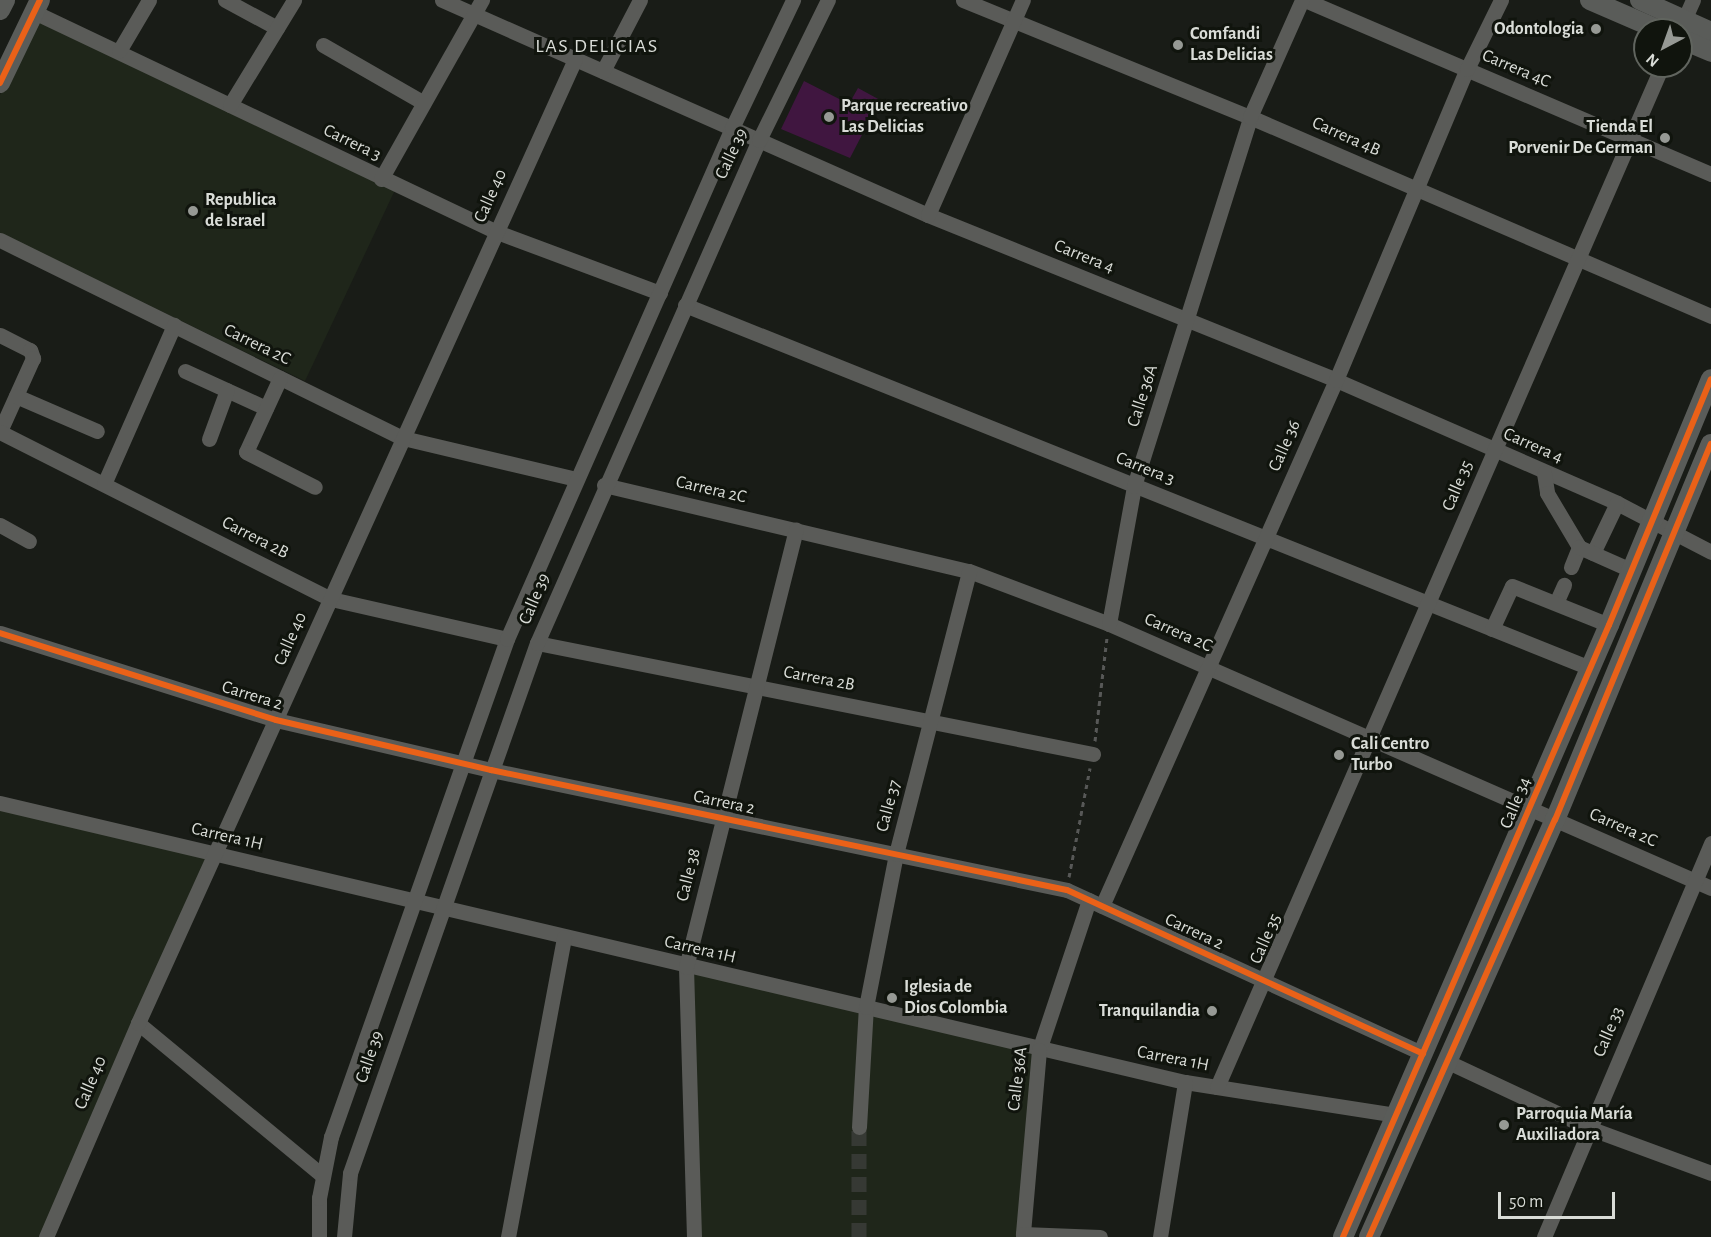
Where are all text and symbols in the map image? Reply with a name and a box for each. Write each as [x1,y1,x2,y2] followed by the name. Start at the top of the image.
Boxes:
[1494,18,1584,40] place label: Odontologia
[1633,18,1693,78] north arrow
[1589,22,1603,36] marker: Odontologia
[1190,24,1273,66] place label: Comfandi Las Delicias
[535,34,659,58] district label: LAS DELICIAS
[1171,38,1185,52] marker: Comfandi Las Delicias
[1478,45,1554,93] street label: Carrera 4C
[1643,50,1662,70] text: N
[841,96,968,138] place label: Parque recreativo Las Delicias
[822,110,836,124] marker: Parque recreativo Las Delicias
[1308,112,1384,162] street label: Carrera 4B
[1508,117,1653,160] place label: Tienda El Porvenir De German
[320,120,384,166] street label: Carrera 3
[711,125,753,183] street label: Calle 39
[1658,131,1672,145] marker: Tienda El Porvenir De German
[470,166,512,226] street label: Calle 40
[205,190,276,232] place label: Republica de Israel
[186,204,200,218] marker: Republica de Israel
[1051,235,1117,279] street label: Carrera 4
[220,320,294,370] street label: Carrera 2C
[1123,362,1163,430] street label: Calle 36A
[1264,417,1306,475] street label: Calle 36
[1500,423,1566,469] street label: Carrera 4
[1112,447,1178,491] street label: Carrera 3
[1438,457,1478,515] street label: Calle 35
[674,471,748,509] street label: Carrera 2C
[218,512,292,564] street label: Carrera 2B
[515,570,555,628] street label: Calle 39
[270,609,312,669] street label: Calle 40
[1141,609,1215,657] street label: Carrera 2C
[782,662,856,696] street label: Carrera 2B
[219,677,285,715] street label: Carrera 2
[1351,734,1429,777] place label: Cali Centro Turbo
[1332,748,1346,762] marker: Cali Centro Turbo
[1496,774,1536,832] street label: Calle 34
[872,778,906,834] street label: Calle 37
[691,786,757,820] street label: Carrera 2
[1586,804,1660,852] street label: Carrera 2C
[189,818,265,856] street label: Carrera 1H
[672,846,706,904] street label: Calle 38
[1161,909,1227,955] street label: Carrera 2
[1245,911,1287,967] street label: Calle 35
[662,931,738,969] street label: Carrera 1H
[904,977,1008,1020] place label: Iglesia de Dios Colombia
[885,991,899,1005] marker: Iglesia de Dios Colombia
[1099,1000,1200,1022] place label: Tranquilandia
[1205,1004,1219,1018] marker: Tranquilandia
[1589,1004,1629,1060] street label: Calle 33
[351,1028,389,1086] street label: Calle 39
[1135,1041,1211,1077] street label: Carrera 1H
[1003,1046,1033,1112] street label: Calle 36A
[70,1053,112,1113] street label: Calle 40
[1516,1104,1633,1146] place label: Parroquia María Auxiliadora
[1497,1118,1511,1132] marker: Parroquia María Auxiliadora
[1501,1180,1618,1218] scale bar
[1509,1193,1543,1211] text: 50 m

